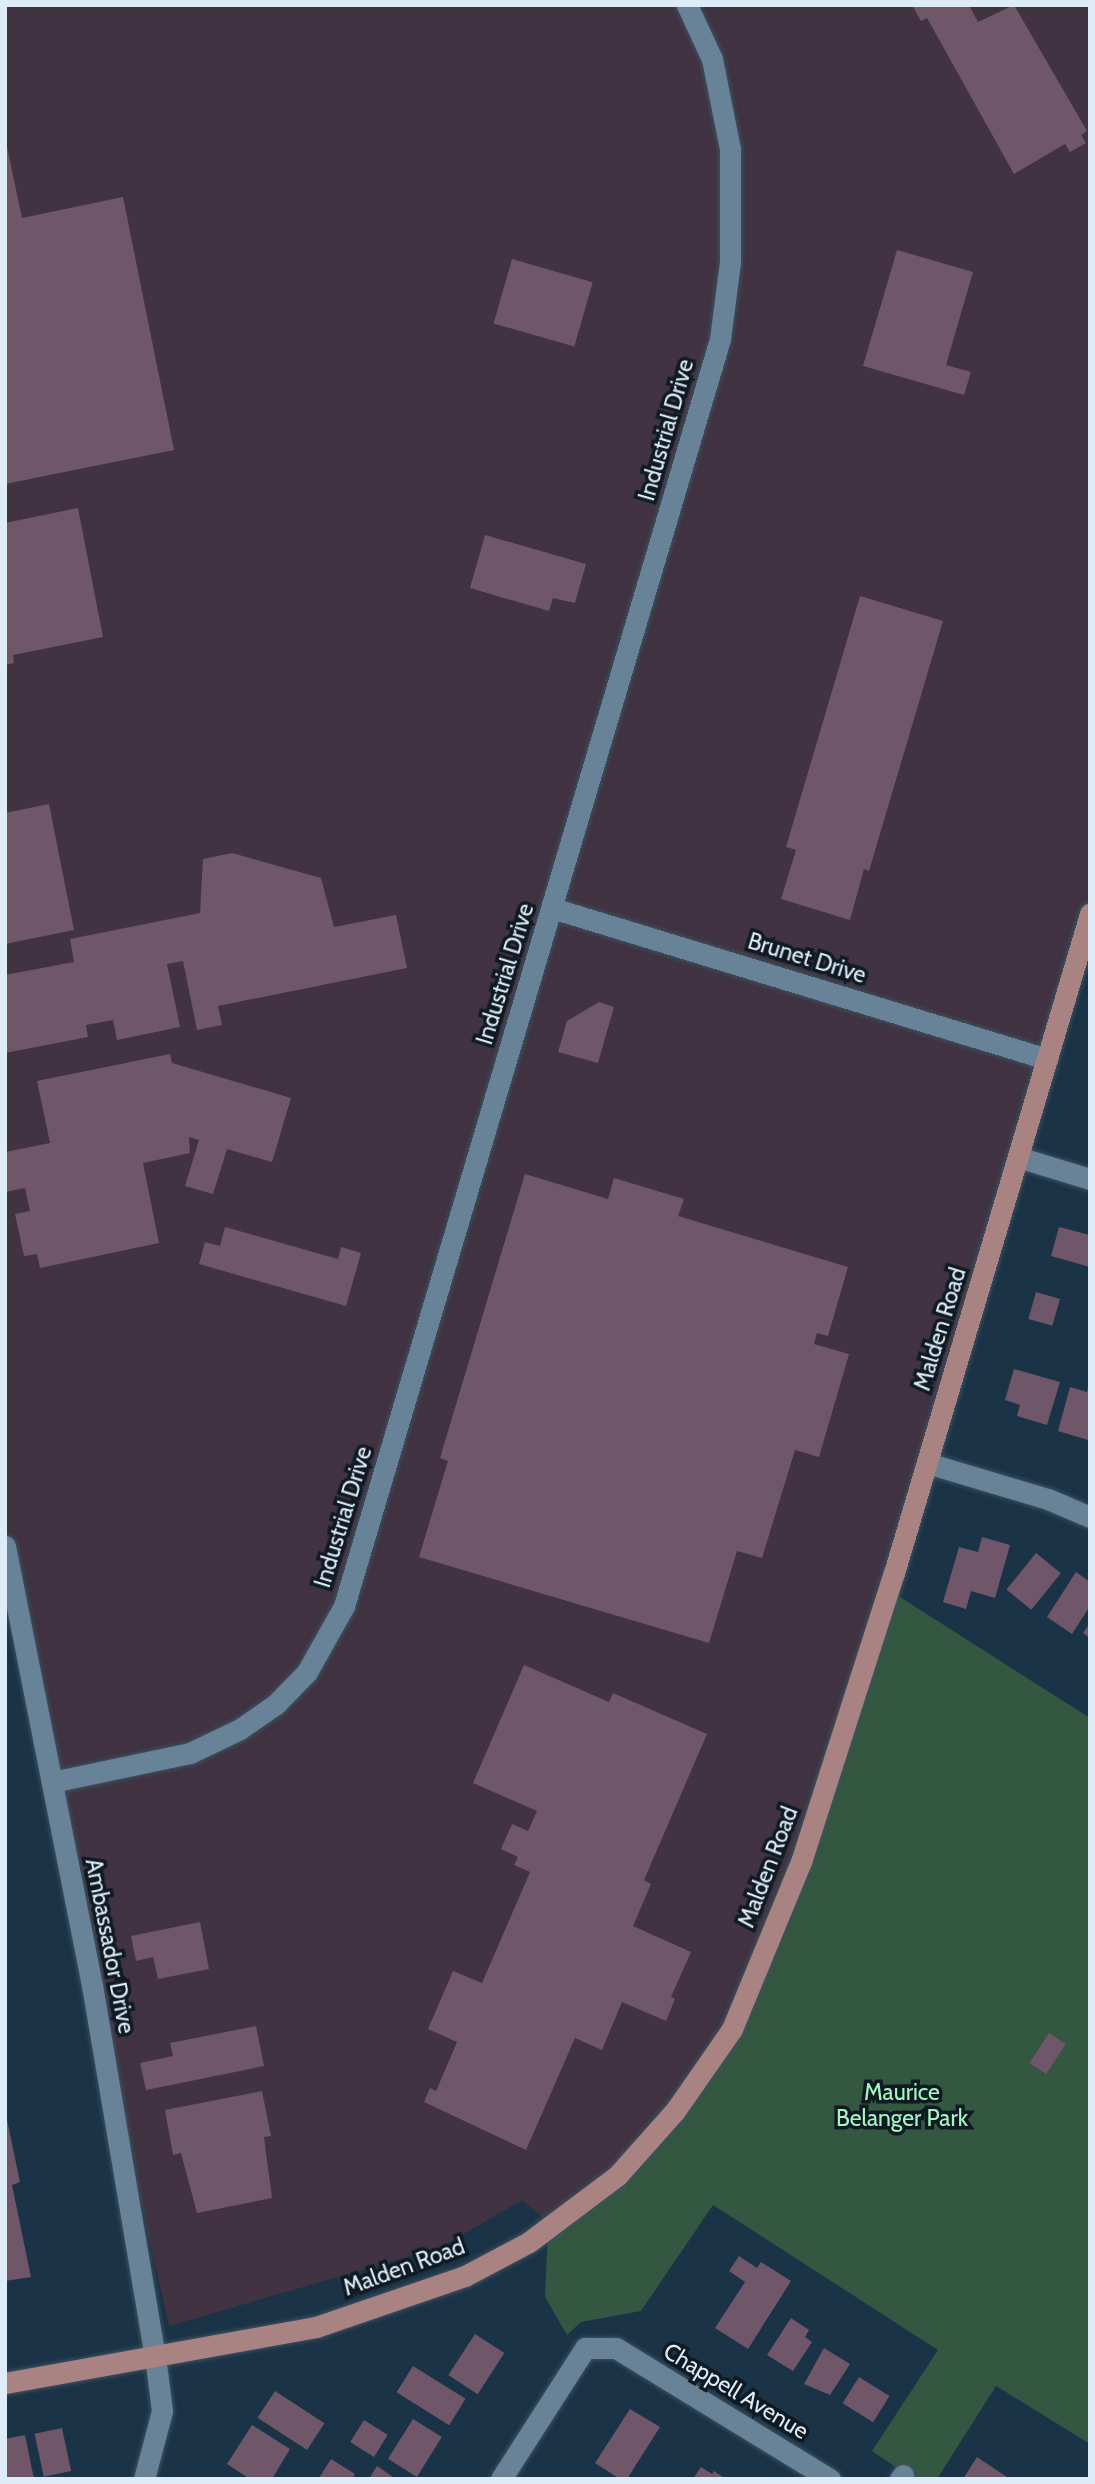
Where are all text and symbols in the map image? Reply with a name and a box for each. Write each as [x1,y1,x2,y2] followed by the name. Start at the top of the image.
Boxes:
[633,356,699,504] street label: Industrial Drive
[470,900,540,1048] street label: Industrial Drive
[745,927,869,989] street label: Brunet Drive
[908,1264,972,1394] street label: Malden Road
[308,1443,378,1591] street label: Industrial Drive
[732,1803,804,1931] street label: Malden Road
[80,1856,140,2036] street label: Ambassador Drive
[836,2078,968,2132] park label: Maurice Belanger Park
[339,2232,469,2302] street label: Malden Road
[659,2337,813,2445] street label: Chappell Avenue

